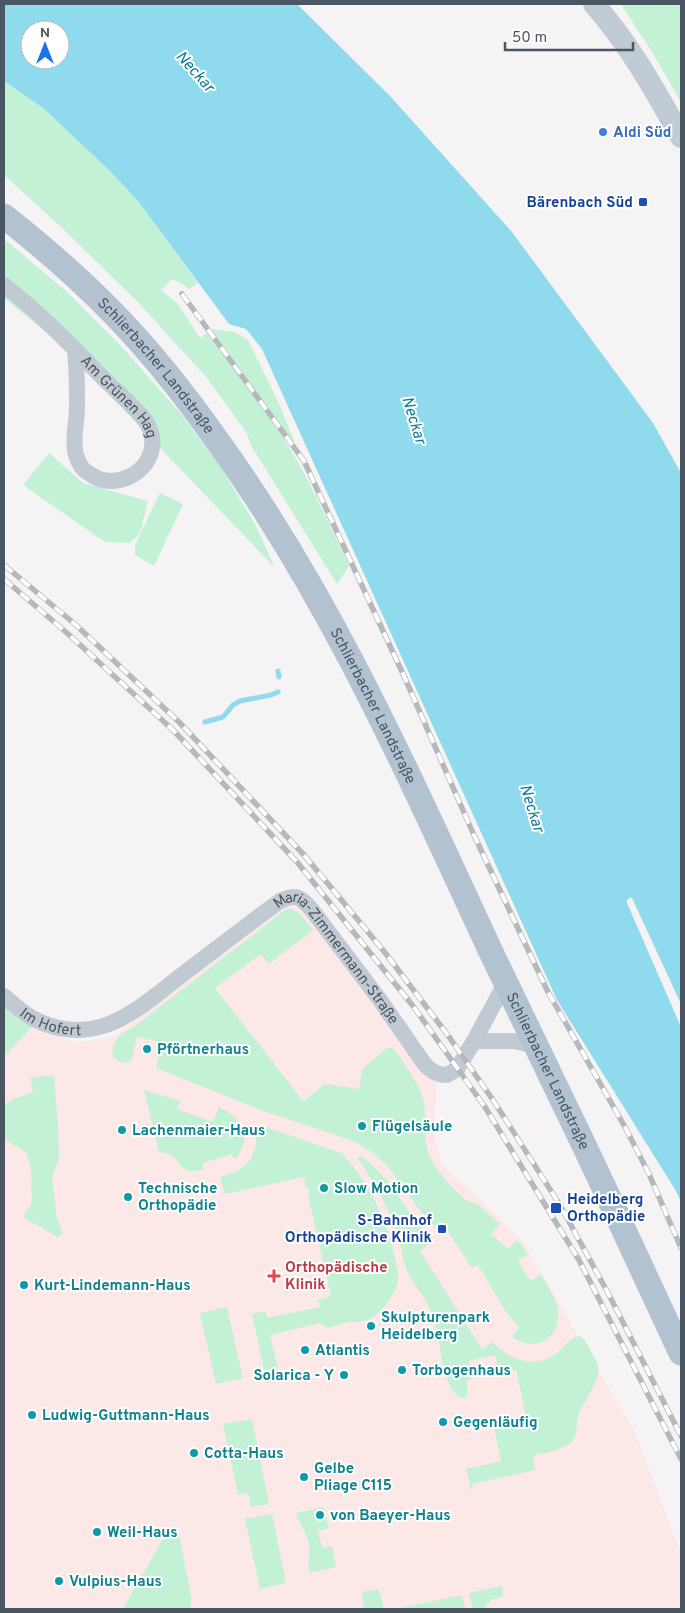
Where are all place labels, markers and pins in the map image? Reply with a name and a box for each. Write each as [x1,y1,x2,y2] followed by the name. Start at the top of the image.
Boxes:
[613,124,672,143] place label: Aldi Süd
[597,126,609,138] marker: Aldi Süd
[527,194,633,213] place label: Bärenbach Süd
[637,196,649,208] marker: Bärenbach Süd
[157,1041,249,1060] place label: Pförtnerhaus
[141,1043,153,1055] marker: Pförtnerhaus
[372,1118,452,1137] place label: Flügelsäule
[356,1120,368,1132] marker: Flügelsäule
[132,1122,265,1141] place label: Lachenmaier-Haus
[116,1124,128,1136] marker: Lachenmaier-Haus
[138,1180,217,1216] place label: Technische Orthopädie
[334,1180,418,1199] place label: Slow Motion
[318,1182,330,1194] marker: Slow Motion
[122,1191,134,1203] marker: Technische Orthopädie
[567,1191,645,1227] place label: Heidelberg Orthopädie
[549,1201,563,1215] marker: Heidelberg Orthopädie
[285,1212,433,1248] place label: S-Bahnhof Orthopädische Klinik
[436,1223,448,1235] marker: S-Bahnhof Orthopädische Klinik
[285,1259,388,1295] place label: Orthopädische Klinik
[267,1269,281,1283] marker: Orthopädische Klinik
[34,1277,191,1296] place label: Kurt-Lindemann-Haus
[18,1279,30,1291] marker: Kurt-Lindemann-Haus
[381,1309,490,1345] place label: Skulpturenpark Heidelberg
[365,1320,377,1332] marker: Skulpturenpark Heidelberg
[315,1342,370,1361] place label: Atlantis
[299,1344,311,1356] marker: Atlantis
[412,1362,511,1381] place label: Torbogenhaus
[396,1364,408,1376] marker: Torbogenhaus
[254,1367,334,1386] place label: Solarica - Y
[338,1369,350,1381] marker: Solarica - Y
[42,1407,210,1426] place label: Ludwig-Guttmann-Haus
[26,1409,38,1421] marker: Ludwig-Guttmann-Haus
[453,1414,538,1433] place label: Gegenläufig
[437,1416,449,1428] marker: Gegenläufig
[204,1445,284,1464] place label: Cotta-Haus
[188,1447,200,1459] marker: Cotta-Haus
[314,1460,392,1496] place label: Gelbe Pliage C115
[298,1471,310,1483] marker: Gelbe Pliage C115
[330,1507,451,1526] place label: von Baeyer-Haus
[314,1509,326,1521] marker: von Baeyer-Haus
[107,1524,178,1543] place label: Weil-Haus
[91,1526,103,1538] marker: Weil-Haus
[69,1573,162,1592] place label: Vulpius-Haus
[53,1575,65,1587] marker: Vulpius-Haus

